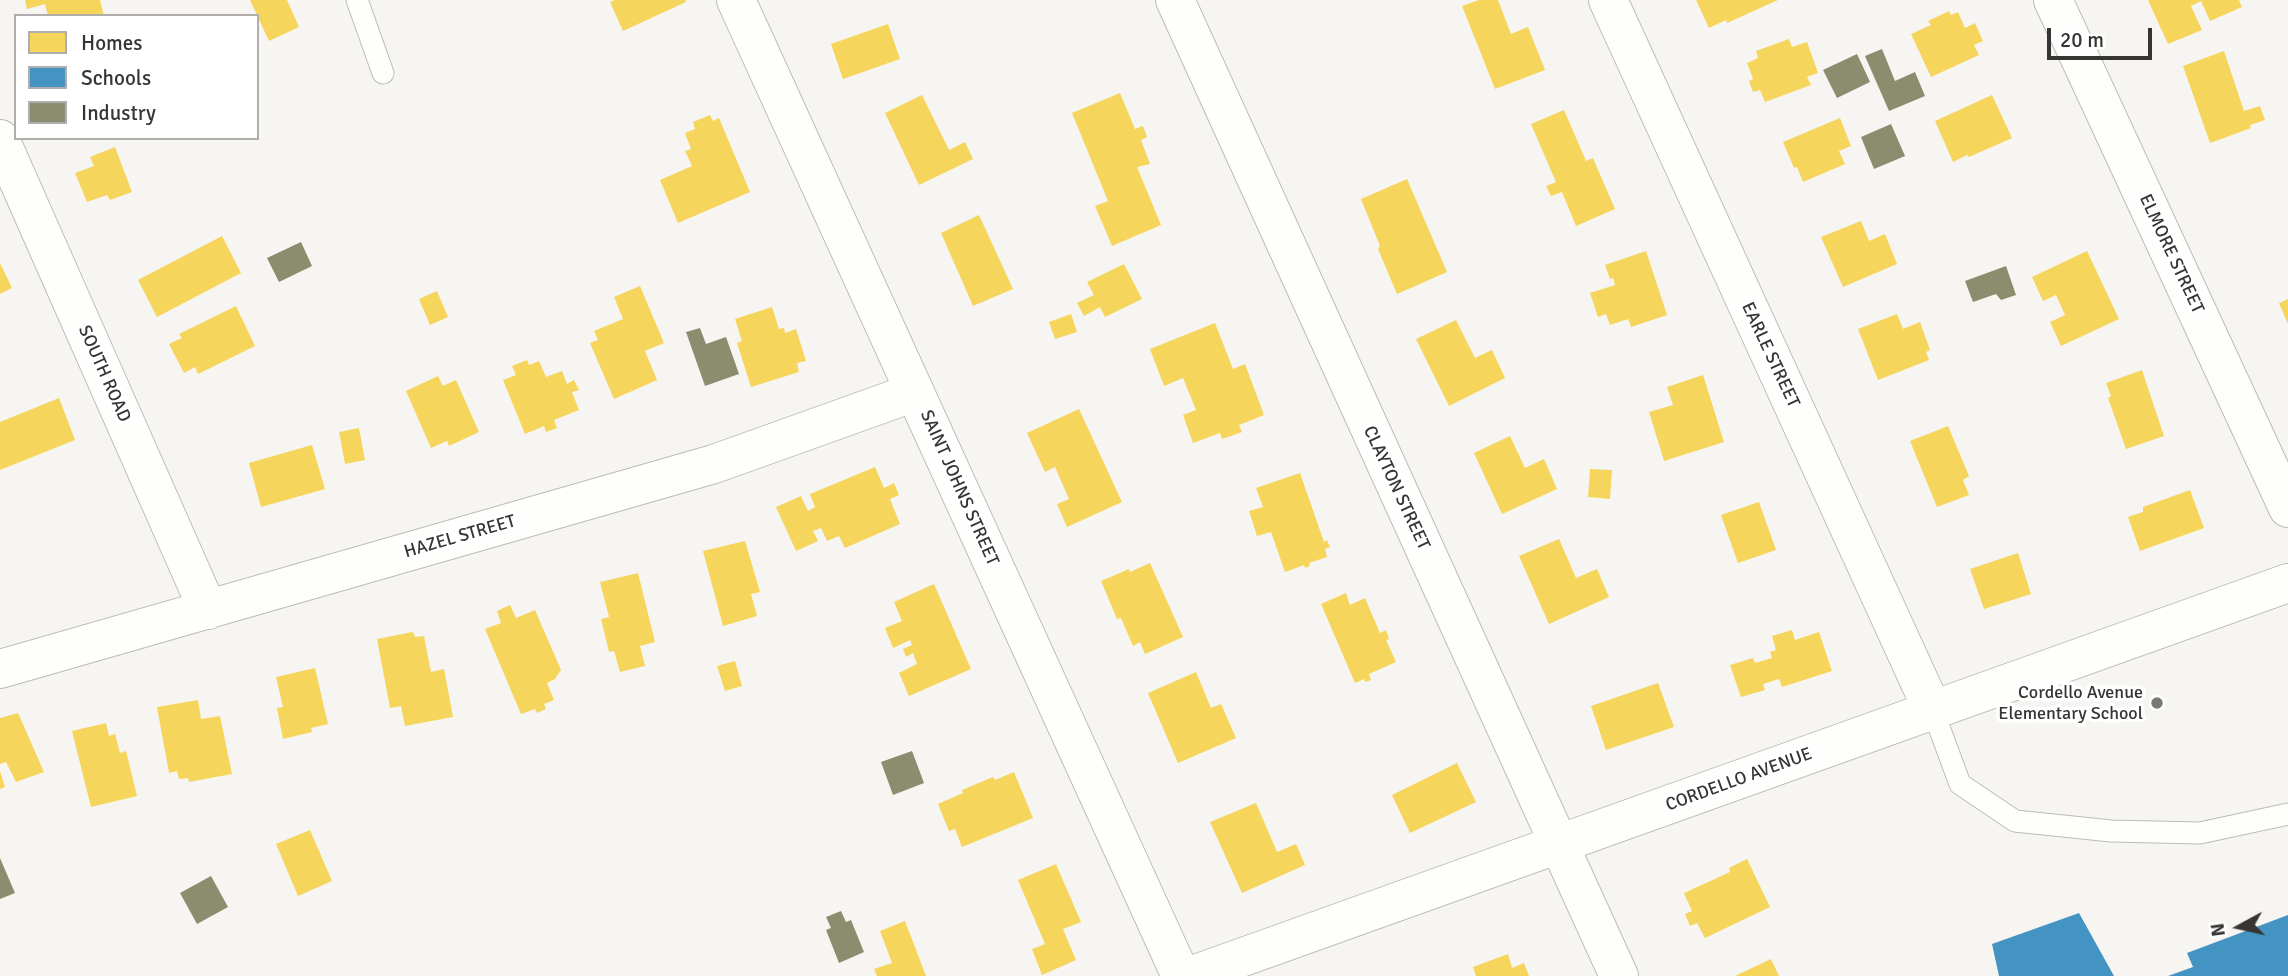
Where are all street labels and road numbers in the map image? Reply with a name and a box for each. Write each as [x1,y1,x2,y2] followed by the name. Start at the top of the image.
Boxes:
[2134,191,2208,317] street label: ELMORE STREET
[1736,299,1804,411] street label: EARLE STREET
[73,322,135,426] street label: SOUTH ROAD
[915,407,1003,569] street label: SAINT JOHNS STREET
[1358,423,1434,553] street label: CLAYTON STREET
[402,511,518,563] street label: HAZEL STREET
[1663,743,1815,817] street label: CORDELLO AVENUE

